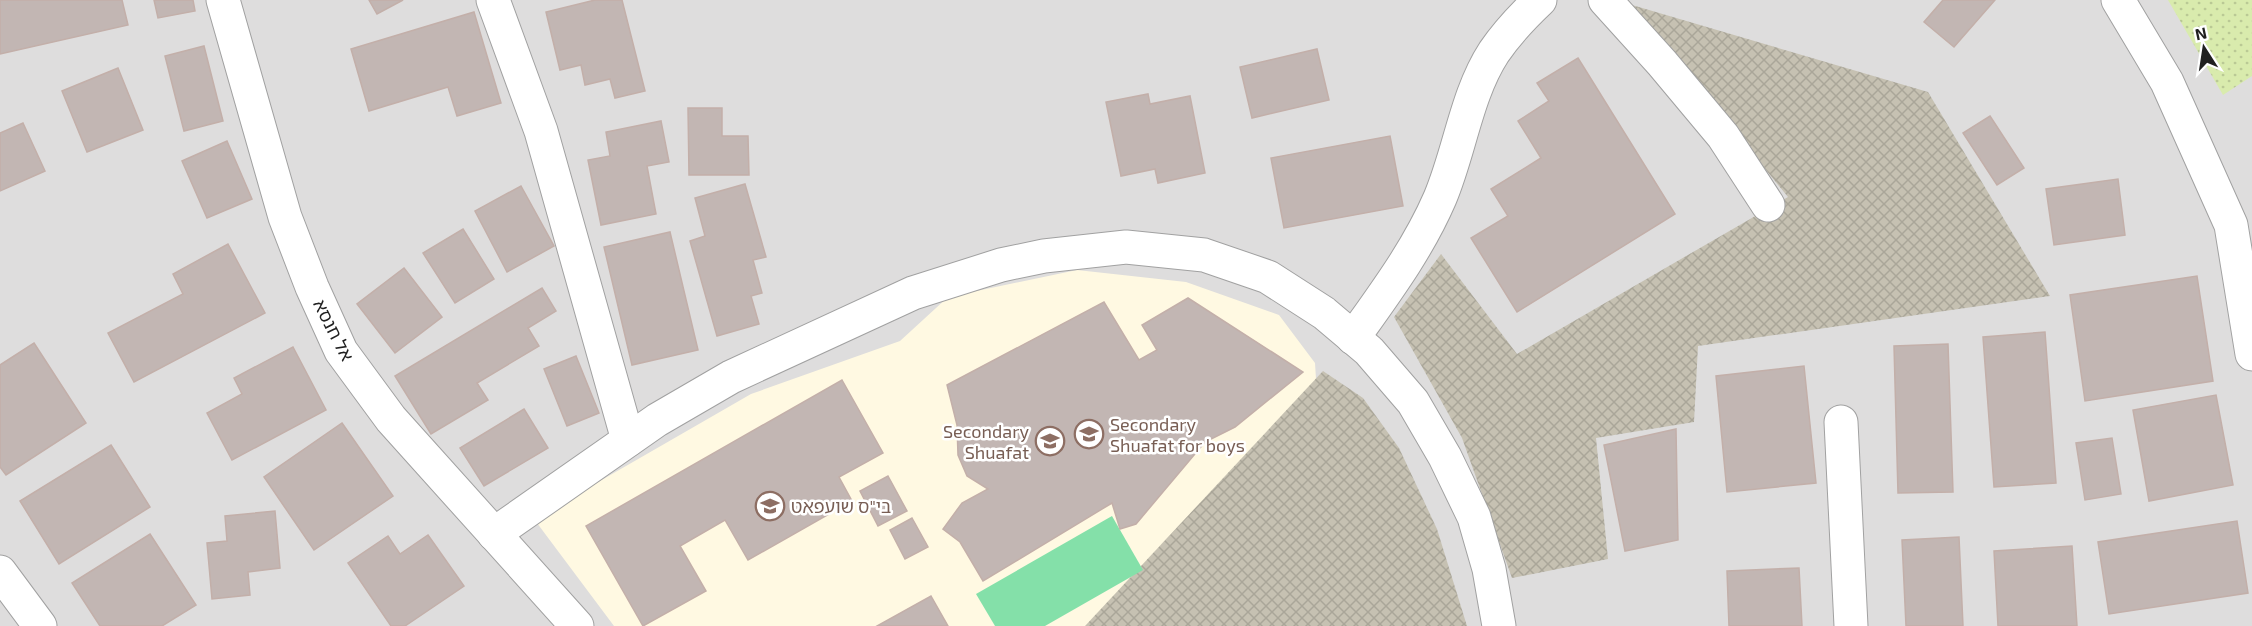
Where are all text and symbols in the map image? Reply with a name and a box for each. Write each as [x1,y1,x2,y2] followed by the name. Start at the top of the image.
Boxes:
[2174,18,2234,78] north arrow
[2193,22,2208,43] text: N
[309,295,359,365] street label: אל חנסא
[1110,413,1245,456] place label: Secondary Shuafat for boys
[1073,418,1105,450] school or university icon: Secondary Shuafat for boys
[943,420,1029,463] place label: Secondary Shuafat
[1034,425,1066,457] school or university icon: Secondary Shuafat
[754,490,786,522] school or university icon: בי"ס שועפאט
[791,495,891,517] place label: בי"ס שועפאט

